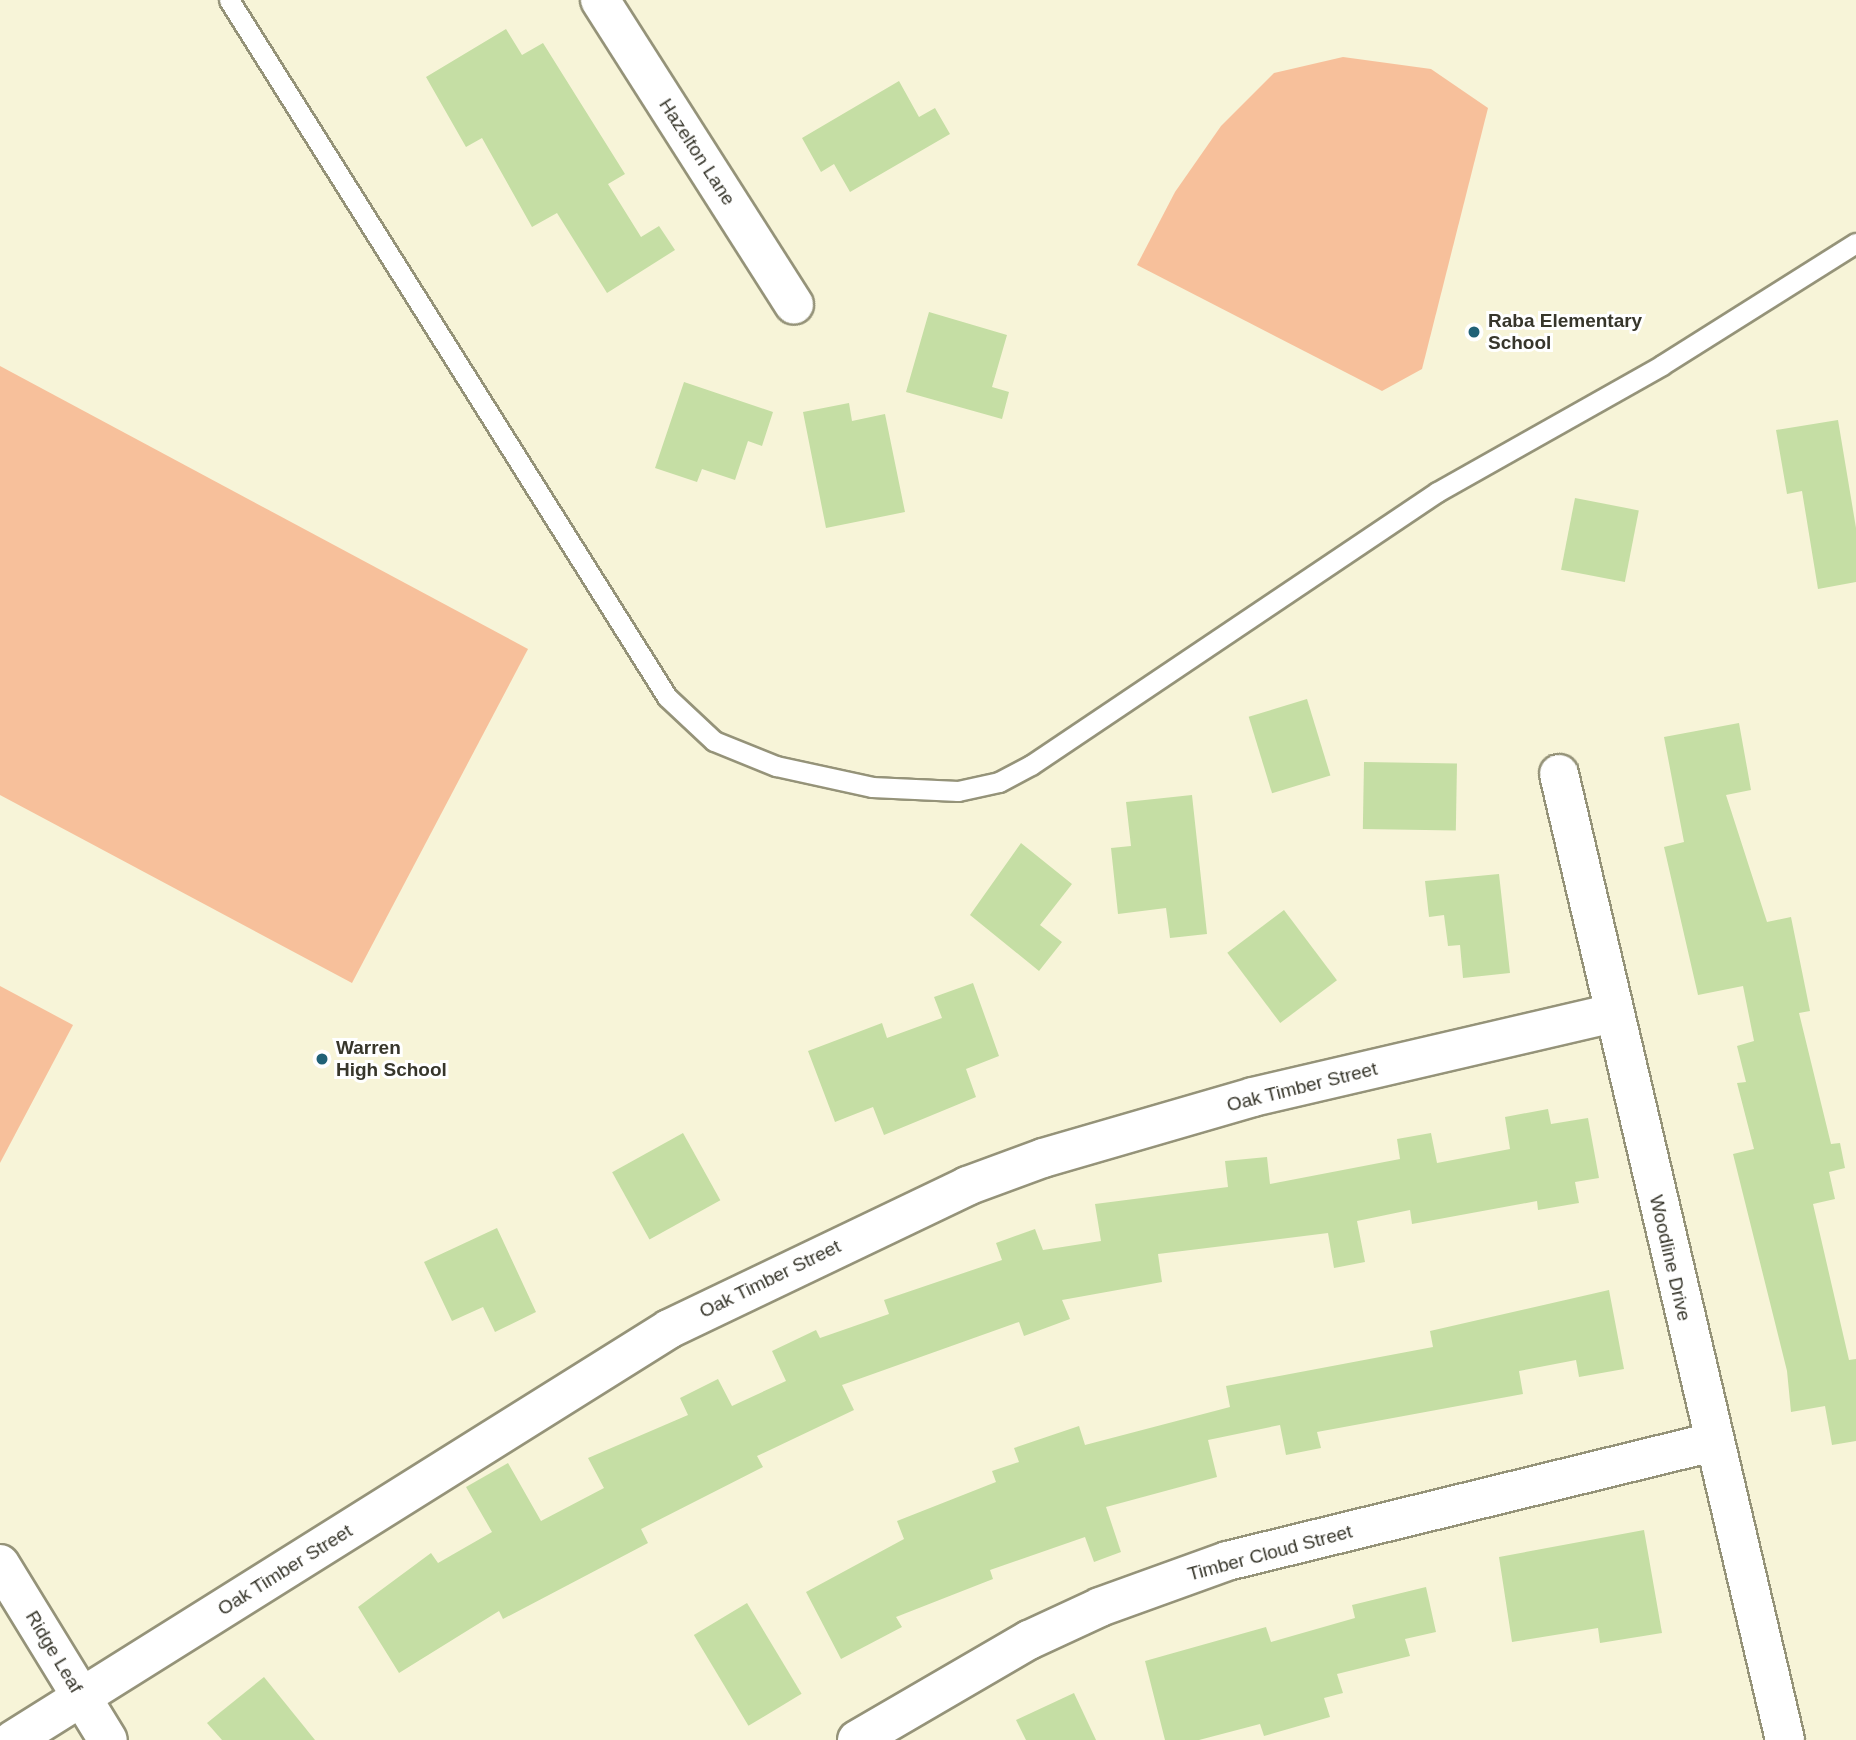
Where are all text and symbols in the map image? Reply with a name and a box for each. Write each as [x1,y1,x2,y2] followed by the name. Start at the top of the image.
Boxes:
[654,94,740,210] street label: Hazelton Lane
[1488,310,1642,354] place label: Raba Elementary School
[1466,324,1482,340] marker: Raba Elementary School
[336,1037,447,1081] place label: Warren High School
[314,1051,330,1067] marker: Warren High School
[1224,1057,1380,1117] street label: Oak Timber Street
[1644,1193,1696,1323] street label: Woodline Drive
[696,1235,844,1323] street label: Oak Timber Street
[213,1519,357,1621] street label: Oak Timber Street
[1185,1520,1355,1586] street label: Timber Cloud Street
[21,1607,87,1697] street label: Ridge Leaf

